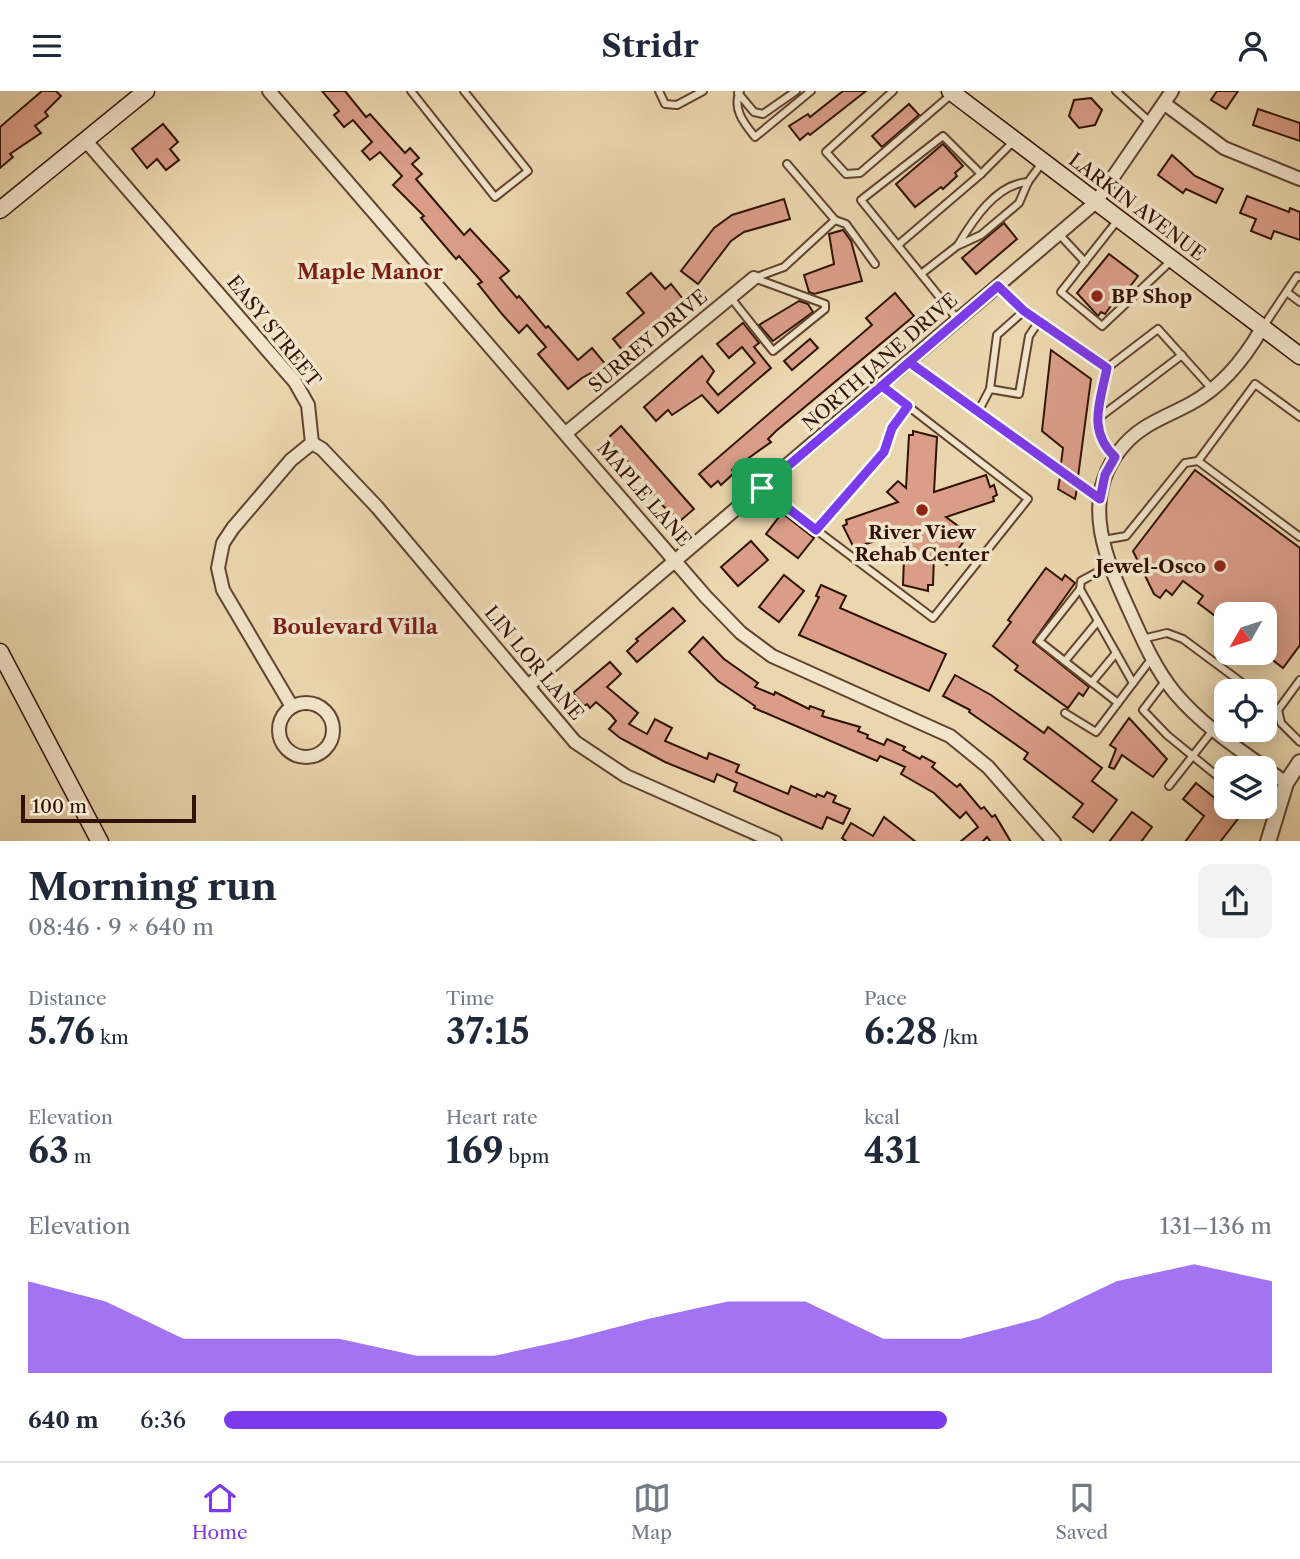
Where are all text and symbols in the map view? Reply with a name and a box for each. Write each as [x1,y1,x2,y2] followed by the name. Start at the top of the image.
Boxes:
[601,26,699,65] text: Stridr
[28,27,66,65] icon: menu
[1234,27,1272,65] icon: person
[1064,148,1210,266] street label: LARKIN AVENUE
[297,259,444,284] district label: Maple Manor
[222,271,326,392] street label: EASY STREET
[584,285,712,397] street label: SURREY DRIVE
[1111,285,1193,308] place label: BP Shop
[798,288,962,436] street label: NORTH JANE DRIVE
[1089,288,1105,304] marker: BP Shop
[592,437,696,551] street label: MAPLE LANE
[732,458,792,518] pin
[743,469,781,507] icon: arrive
[914,502,930,518] marker: River View Rehab Center
[855,521,990,566] place label: River View Rehab Center
[1093,555,1206,578] place label: Jewel-Osco
[1212,558,1228,574] marker: Jewel-Osco
[480,601,588,725] street label: LIN LOR LANE
[1214,602,1278,665] north arrow
[1214,602,1277,819] map controls
[272,614,439,639] district label: Boulevard Villa
[1214,679,1277,742] button: locate
[1214,756,1277,819] button: layers
[21,793,196,824] scale bar
[32,795,87,818] text: 100 m
[28,863,277,910] text: Morning run
[1198,864,1272,938] button: share
[28,913,214,941] text: 08:46 · 9 × 640 m
[28,987,107,1010] text: Distance
[446,987,494,1010] text: Time
[864,987,907,1010] text: Pace
[28,1010,95,1053] text: 5.76
[446,1010,530,1053] text: 37:15
[864,1010,938,1053] text: 6:28
[95,1026,129,1049] text: km
[938,1026,978,1049] text: /km
[28,1106,113,1129] text: Elevation
[446,1106,538,1129] text: Heart rate
[864,1106,900,1129] text: kcal
[28,1129,69,1172] text: 63
[446,1129,504,1172] text: 169
[864,1129,920,1172] text: 431
[69,1145,91,1168] text: m
[504,1145,549,1168] text: bpm
[28,1212,131,1240] text: Elevation
[1160,1212,1272,1240] text: 131–136 m
[28,1406,99,1434] text: 640 m
[140,1406,186,1434] text: 6:36
[192,1479,248,1544] tab: Home
[631,1479,672,1544] tab: Map
[1055,1479,1108,1544] tab: Saved

